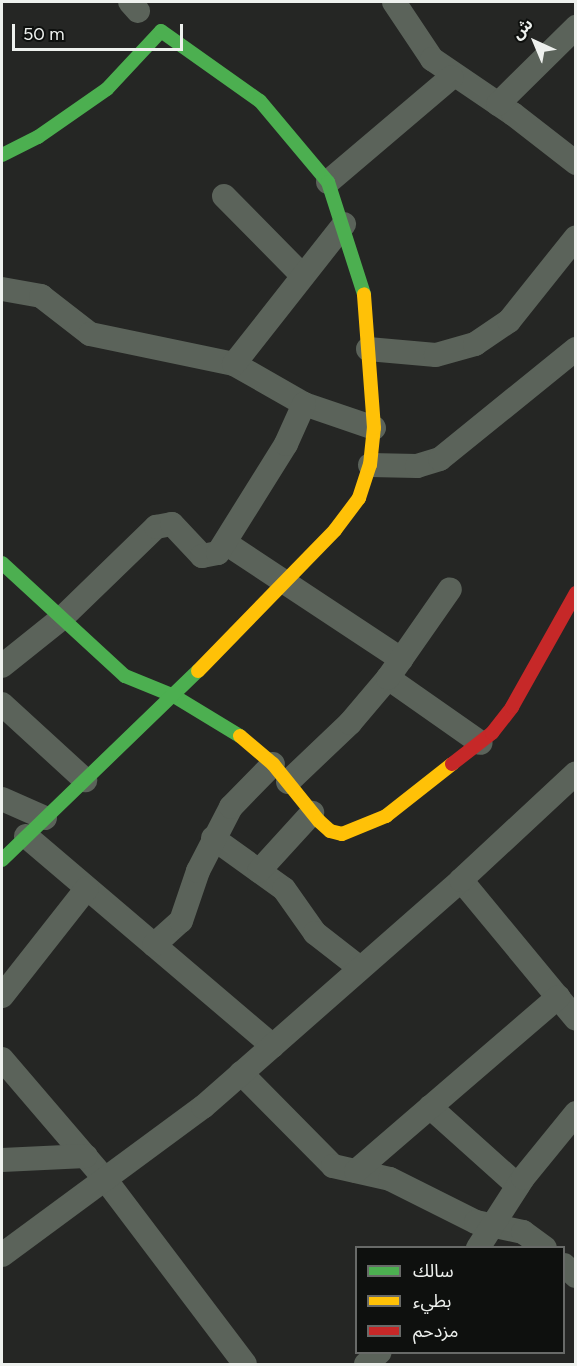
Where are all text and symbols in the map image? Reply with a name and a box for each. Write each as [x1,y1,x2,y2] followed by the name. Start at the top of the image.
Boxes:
[15,12,186,50] scale bar
[505,12,565,72] north arrow
[508,14,537,43] text: ش
[23,23,65,45] text: 50 m
[355,1246,565,1354] legend
[413,1260,454,1282] text: سالك
[413,1290,451,1312] text: بطيء
[413,1320,458,1342] text: مزدحم

